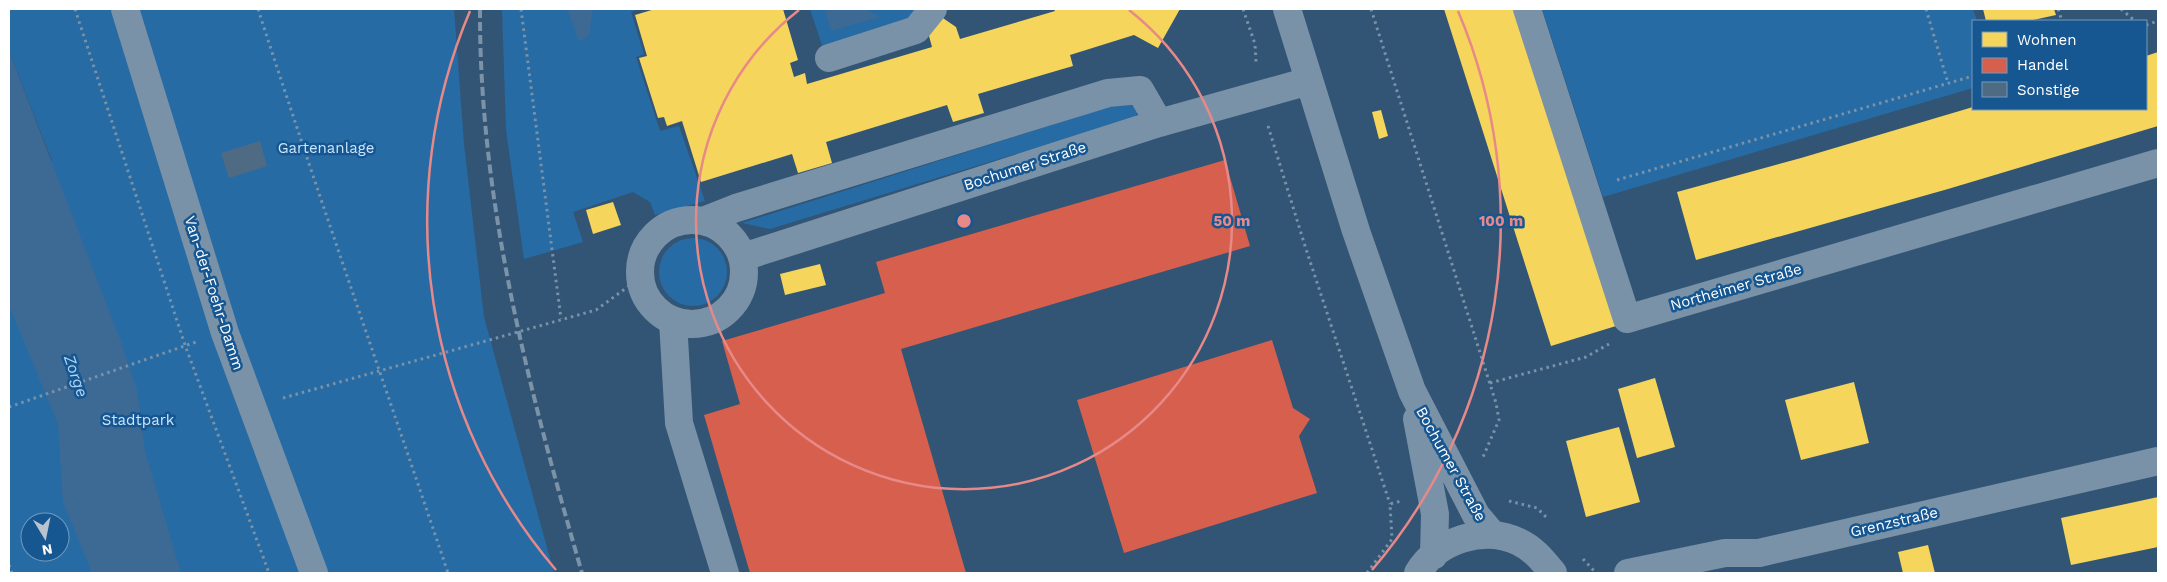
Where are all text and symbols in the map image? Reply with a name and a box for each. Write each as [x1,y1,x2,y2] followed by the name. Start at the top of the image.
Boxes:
[1972,20,2147,110] legend
[2017,31,2076,49] text: Wohnen
[2017,56,2069,74] text: Handel
[2017,81,2080,99] text: Sonstige
[961,138,1089,194] street label: Bochumer Straße
[278,139,374,157] park label: Gartenanlage
[955,212,973,230] centre of rings
[1214,212,1250,230] text: 50 m
[1479,212,1523,230] text: 100 m
[181,214,247,372] street label: Van-der-Foehr-Damm
[1668,260,1804,314] street label: Northeimer Straße
[60,351,92,400] water label: Zorge
[1412,404,1490,524] street label: Bochumer Straße
[102,411,175,429] park label: Stadtpark
[1849,503,1939,541] street label: Grenzstraße
[20,512,70,562] north arrow
[41,541,54,559] text: N

